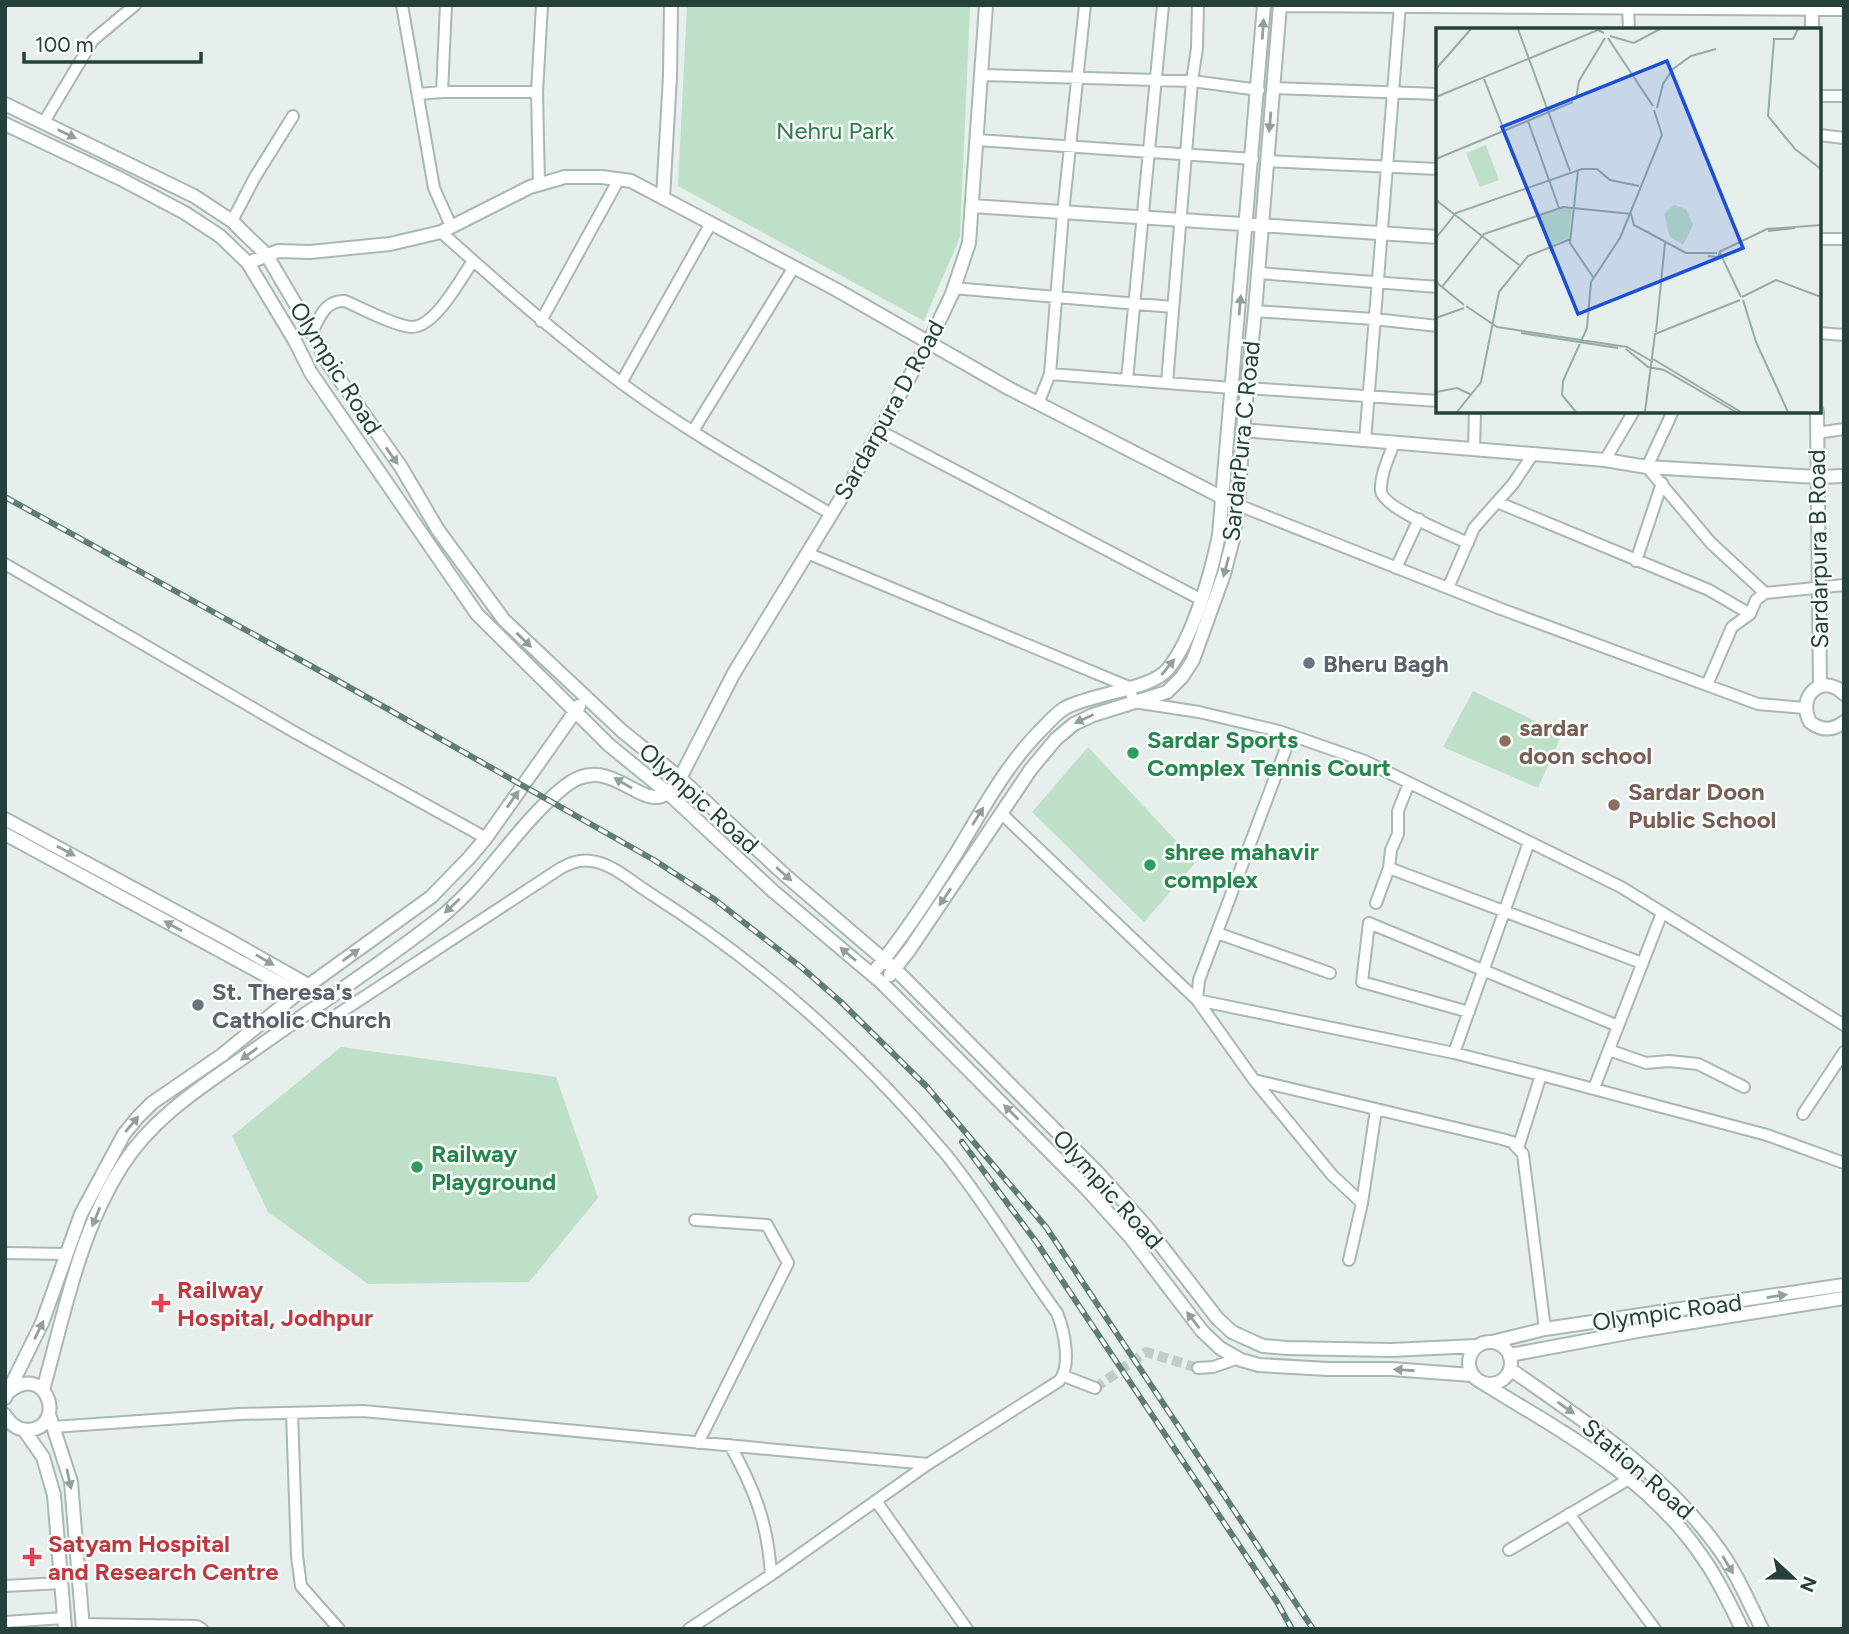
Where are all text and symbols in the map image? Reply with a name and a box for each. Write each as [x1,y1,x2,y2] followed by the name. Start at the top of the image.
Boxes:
[1258,18,1269,40] one-way arrow
[24,21,201,65] scale bar
[1436,28,1821,413] inset map
[35,32,94,57] text: 100 m
[1264,111,1275,133] one-way arrow
[776,116,894,145] park label: Nehru Park
[57,128,77,139] one-way arrow
[1235,293,1246,315] one-way arrow
[284,296,388,440] street label: Olympic Road
[828,315,950,505] street label: Sardarpura D Road
[1216,339,1266,543] street label: SardarPura C Road
[385,447,399,465] one-way arrow
[1802,449,1834,649] street label: Sardarpura B Road
[1220,557,1230,578] one-way arrow
[515,631,532,647] one-way arrow
[1323,649,1449,678] place label: Bheru Bagh
[1301,655,1317,671] marker: Bheru Bagh
[1160,659,1175,676] one-way arrow
[1074,713,1094,725] one-way arrow
[1519,713,1652,770] place label: sardar doon school
[1147,725,1391,782] place label: Sardar Sports Complex Tennis Court
[1497,733,1513,749] marker: sardar doon school
[633,737,765,859] street label: Olympic Road
[1125,745,1141,761] marker: Sardar Sports Complex Tennis Court
[613,777,632,789] one-way arrow
[1628,777,1777,834] place label: Sardar Doon Public School
[506,790,520,808] one-way arrow
[1606,797,1622,813] marker: Sardar Doon Public School
[972,806,985,826] one-way arrow
[1164,837,1319,894] place label: shree mahavir complex
[56,844,76,856] one-way arrow
[1142,857,1158,873] marker: shree mahavir complex
[775,866,793,882] one-way arrow
[939,887,952,906] one-way arrow
[444,898,461,914] one-way arrow
[163,920,182,932] one-way arrow
[839,946,857,962] one-way arrow
[342,948,360,962] one-way arrow
[255,954,274,967] one-way arrow
[212,977,391,1034] place label: St. Theresa's Catholic Church
[190,997,206,1013] marker: St. Theresa's Catholic Church
[239,1047,258,1061] one-way arrow
[1002,1104,1019,1121] one-way arrow
[125,1115,140,1133] one-way arrow
[1047,1123,1169,1255] street label: Olympic Road
[431,1139,556,1196] place label: Railway Playground
[409,1159,425,1175] marker: Railway Playground
[91,1206,102,1227] one-way arrow
[177,1275,373,1332] place label: Railway Hospital, Jodhpur
[1590,1287,1744,1337] street label: Olympic Road
[1766,1290,1788,1301] one-way arrow
[151,1293,171,1313] marker: Railway Hospital, Jodhpur
[1186,1311,1201,1329] one-way arrow
[33,1320,44,1340] one-way arrow
[1393,1364,1415,1375] one-way arrow
[1557,1401,1575,1415] one-way arrow
[1576,1412,1700,1526] street label: Station Road
[64,1468,75,1490] one-way arrow
[48,1529,278,1586] place label: Satyam Hospital and Research Centre
[1758,1543,1828,1613] north arrow
[22,1547,42,1567] marker: Satyam Hospital and Research Centre
[1722,1555,1735,1574] one-way arrow
[1795,1573,1822,1595] text: N

